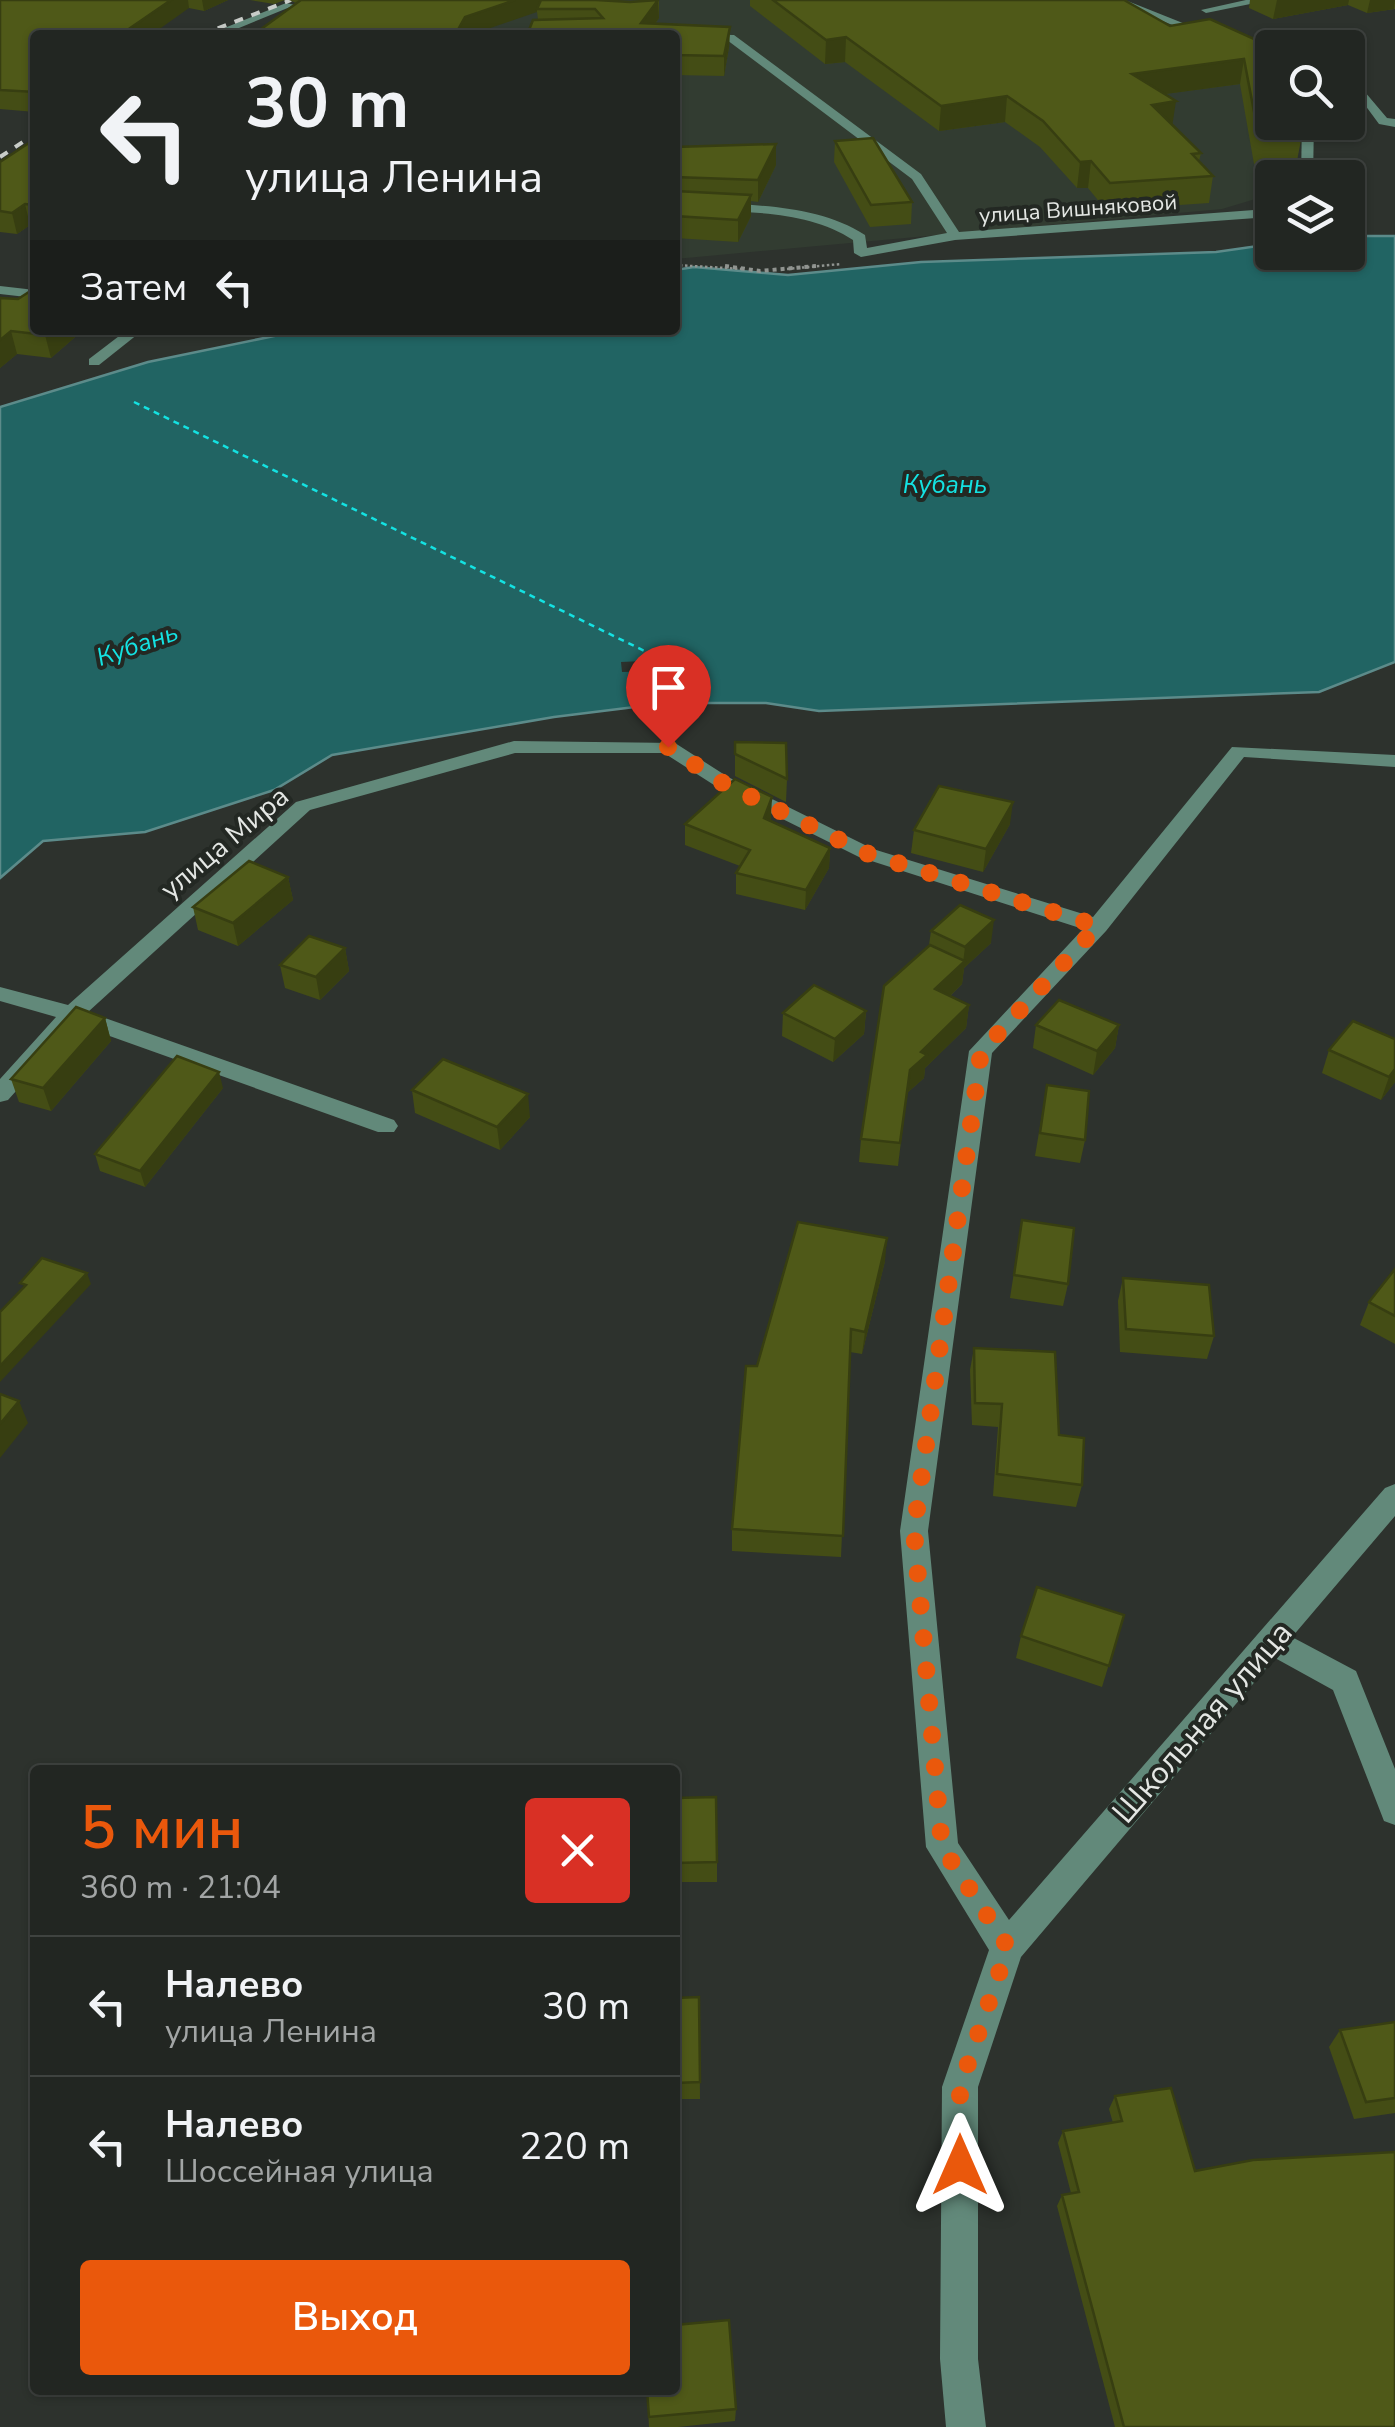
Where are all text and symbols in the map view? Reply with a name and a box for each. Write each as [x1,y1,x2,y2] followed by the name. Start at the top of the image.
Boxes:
[1255,30,1365,270] map controls
[1255,30,1365,140] button: search
[245,56,409,152] text: 30 m
[80,70,210,200] icon: left
[245,147,543,208] text: улица Ленина
[1255,160,1365,270] button: layers
[978,187,1178,231] street label: улица Вишняковой
[207,260,262,315] icon: left
[80,262,187,313] text: Затем
[903,468,987,502] water label: Кубань
[92,615,183,675] water label: Кубань
[626,645,711,748] pin
[641,660,696,715] icon: arrive
[152,778,297,908] street label: улица Мира
[1103,1612,1302,1833] street label: Школьная улица
[80,1787,243,1869] text: 5 мин
[525,1798,630,1903] button: close
[80,1866,281,1909] text: 360 m · 21:04
[165,1959,304,2010] text: Налево
[80,1979,135,2034] icon: left
[542,1981,630,2032] text: 30 m
[165,2010,377,2053] text: улица Ленина
[165,2099,304,2150] text: Налево
[908,2113,1012,2217] position arrow
[80,2119,135,2174] icon: left
[519,2121,630,2172] text: 220 m
[165,2150,434,2193] text: Шоссейная улица
[80,2260,630,2375] button: Выход

